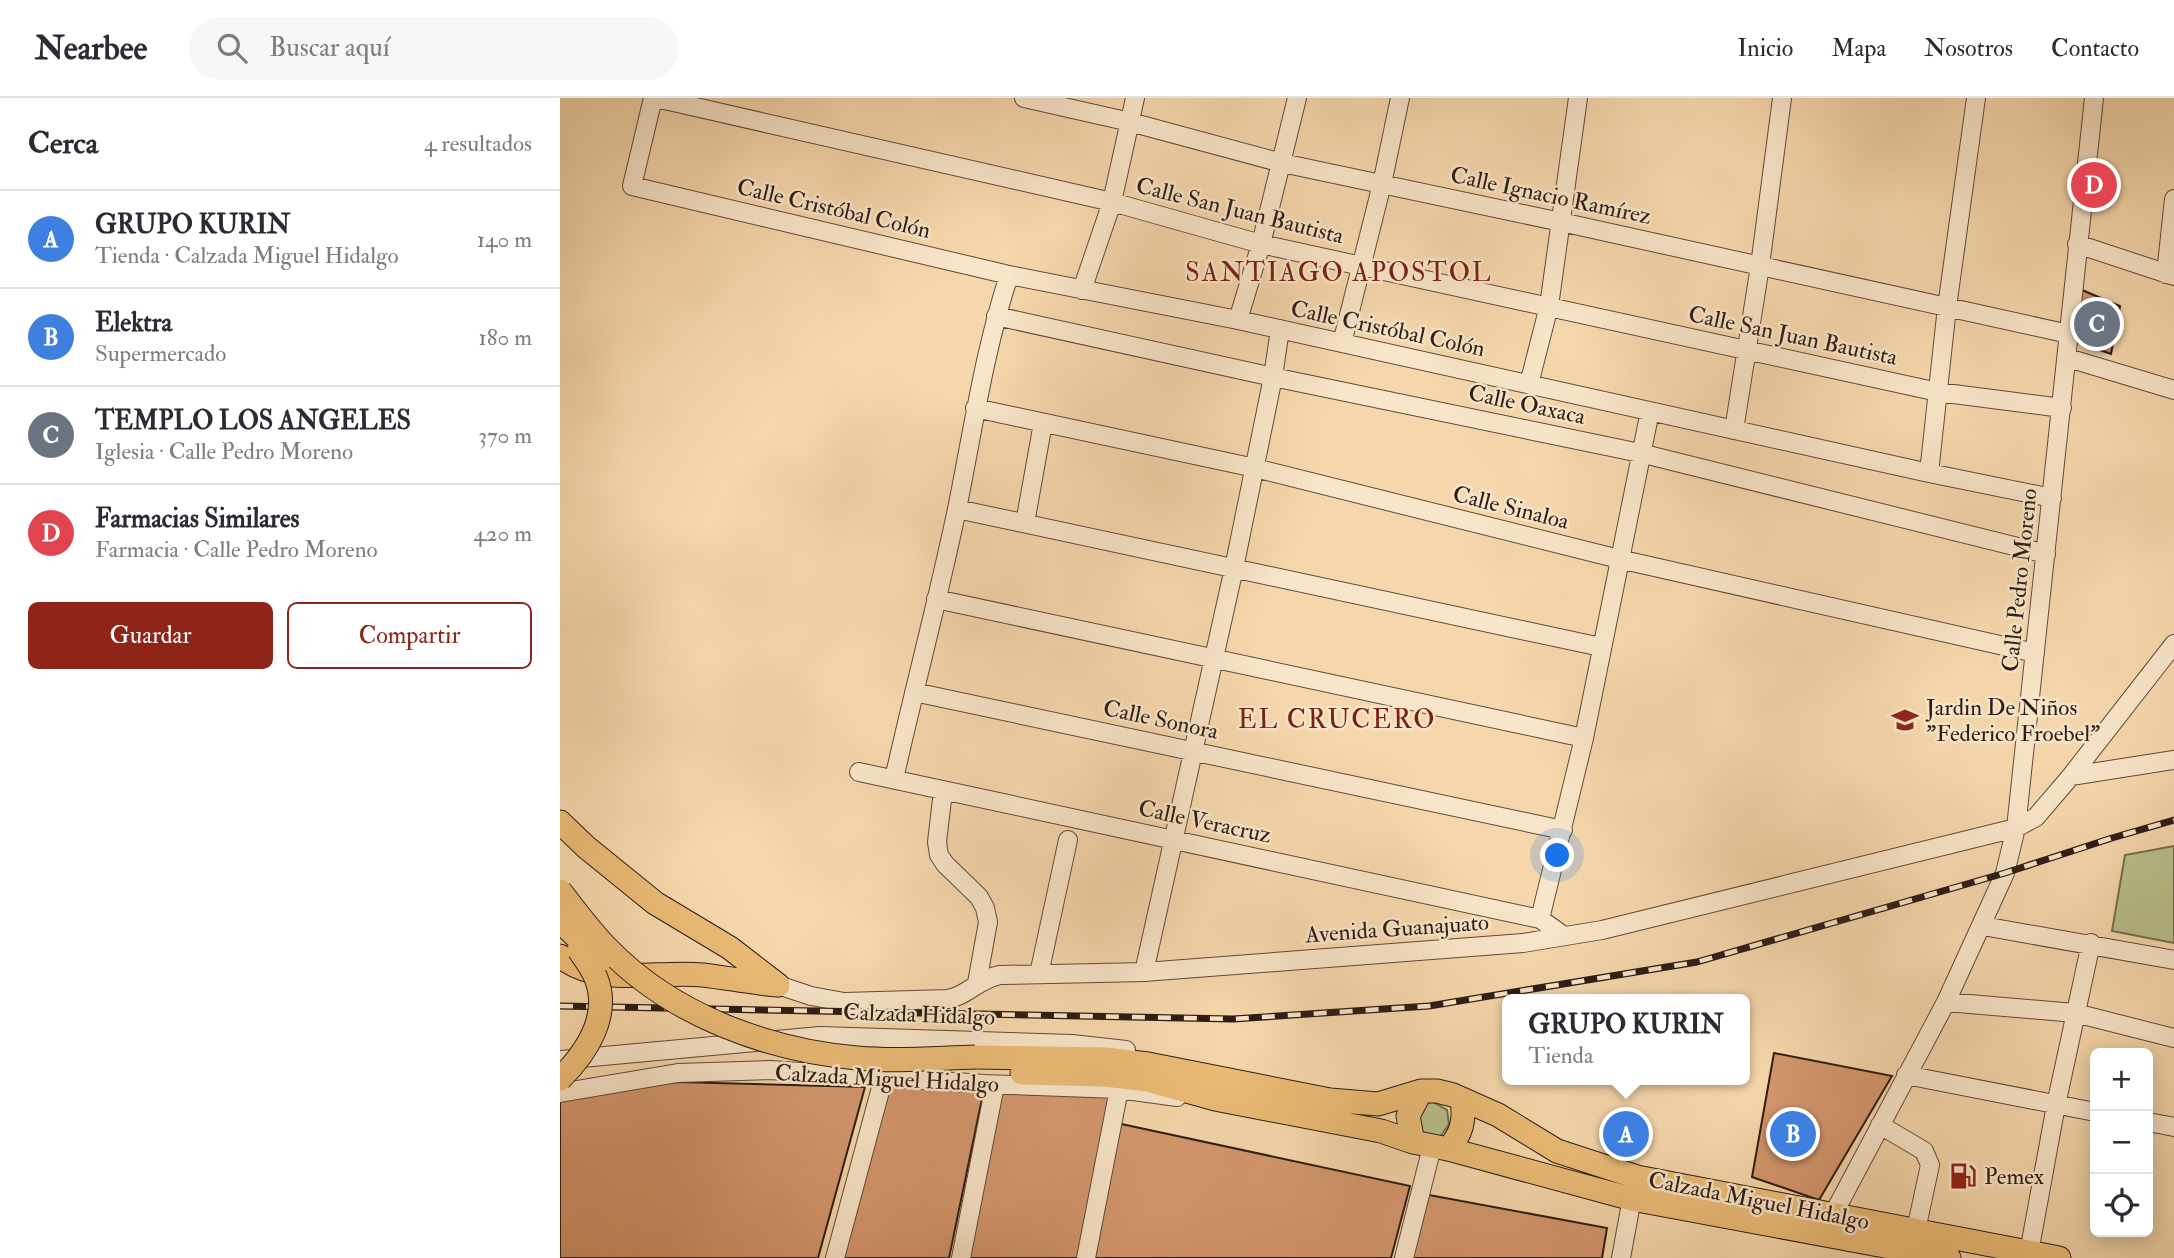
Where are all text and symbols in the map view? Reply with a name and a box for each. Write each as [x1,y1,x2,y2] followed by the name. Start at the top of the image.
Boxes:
[189,17,679,80] search box
[35,28,147,69] text: Nearbee
[213,29,251,67] icon: search
[269,32,390,64] text: Buscar aquí
[1738,33,1793,64] text: Inicio
[1831,33,1886,64] text: Mapa
[1924,33,2013,64] text: Nosotros
[2051,33,2139,64] text: Contacto
[28,125,98,162] text: Cerca
[424,129,532,158] text: 4 resultados
[2071,159,2117,211] pin: D
[1448,160,1654,231] street label: Calle Ignacio Ramírez
[1133,171,1347,250] street label: Calle San Juan Bautista
[734,172,934,245] street label: Calle Cristóbal Colón
[95,209,290,241] text: GRUPO KURIN
[44,225,58,254] text: A
[477,225,532,254] text: 140 m
[95,241,399,270] text: Tienda · Calzada Miguel Hidalgo
[1185,257,1493,289] district label: SANTIAGO APOSTOL
[1288,294,1488,363] street label: Calle Cristóbal Colón
[2074,298,2120,350] pin: C
[1686,299,1901,372] street label: Calle San Juan Bautista
[95,307,172,339] text: Elektra
[43,323,59,352] text: B
[479,323,532,352] text: 180 m
[95,339,226,368] text: Supermercado
[1466,378,1589,431] street label: Calle Oaxaca
[95,405,411,437] text: TEMPLO LOS ANGELES
[43,421,59,450] text: C
[478,421,532,450] text: 370 m
[95,437,353,466] text: Iglesia · Calle Pedro Moreno
[1450,479,1573,536] street label: Calle Sinaloa
[1995,487,2044,673] street label: Calle Pedro Moreno
[95,503,299,535] text: Farmacias Similares
[42,519,60,548] text: D
[473,519,532,548] text: 420 m
[95,535,378,564] text: Farmacia · Calle Pedro Moreno
[28,602,273,669] button: Guardar
[287,602,532,669] button: Compartir
[1101,693,1222,746] street label: Calle Sonora
[1925,693,2100,748] place label: Jardin De Niños "Federico Froebel"
[1238,704,1436,736] district label: EL CRUCERO
[1890,705,1920,735] school or university icon: Jardin De Niños "Federico Froebel"
[1136,793,1274,850] street label: Calle Veracruz
[1540,838,1574,872] your location
[1303,908,1490,949] street label: Avenida Guanajuato
[1502,994,1750,1085] popup
[842,997,996,1032] street label: Calzada Hidalgo
[1528,1009,1724,1041] text: GRUPO KURIN
[1528,1041,1593,1070] text: Tienda
[2090,1048,2153,1237] map controls
[2090,1048,2153,1111] button: +
[774,1058,1000,1099] street label: Calzada Miguel Hidalgo
[1603,1108,1649,1160] pin: A
[1770,1108,1816,1160] pin: B
[2090,1111,2153,1174] button: −
[1948,1161,1978,1191] fuel station icon: Pemex
[1984,1162,2044,1191] place label: Pemex
[1646,1165,1872,1236] street label: Calzada Miguel Hidalgo
[2090,1174,2153,1237] button: locate

